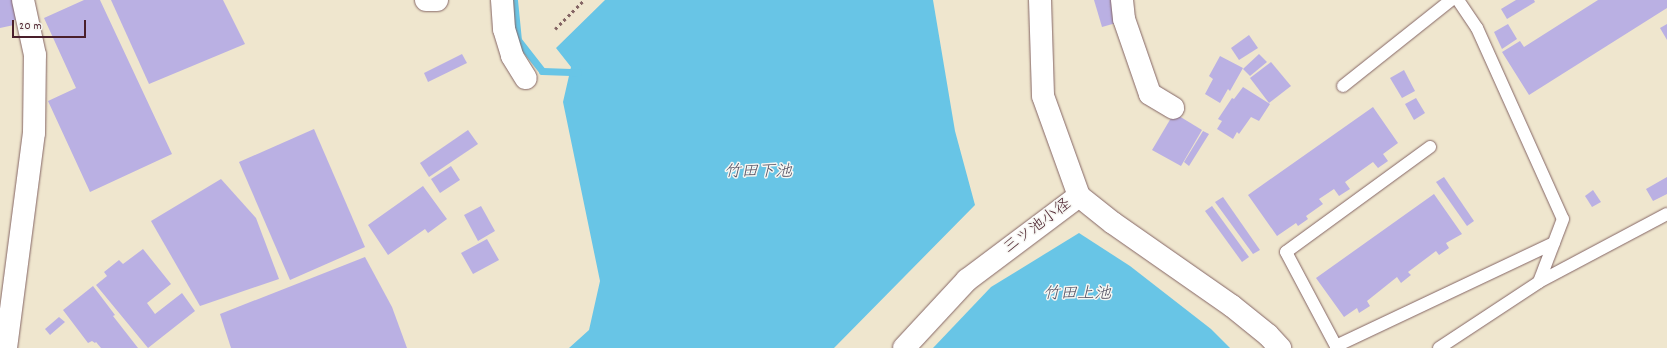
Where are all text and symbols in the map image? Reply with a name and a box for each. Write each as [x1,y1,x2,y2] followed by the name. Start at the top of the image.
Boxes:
[14,12,88,38] scale bar
[19,18,42,35] text: 20 m
[724,164,792,184] water label: 竹田下池
[1000,195,1076,259] street label: 三ツ池小径
[1043,286,1111,306] water label: 竹田上池

